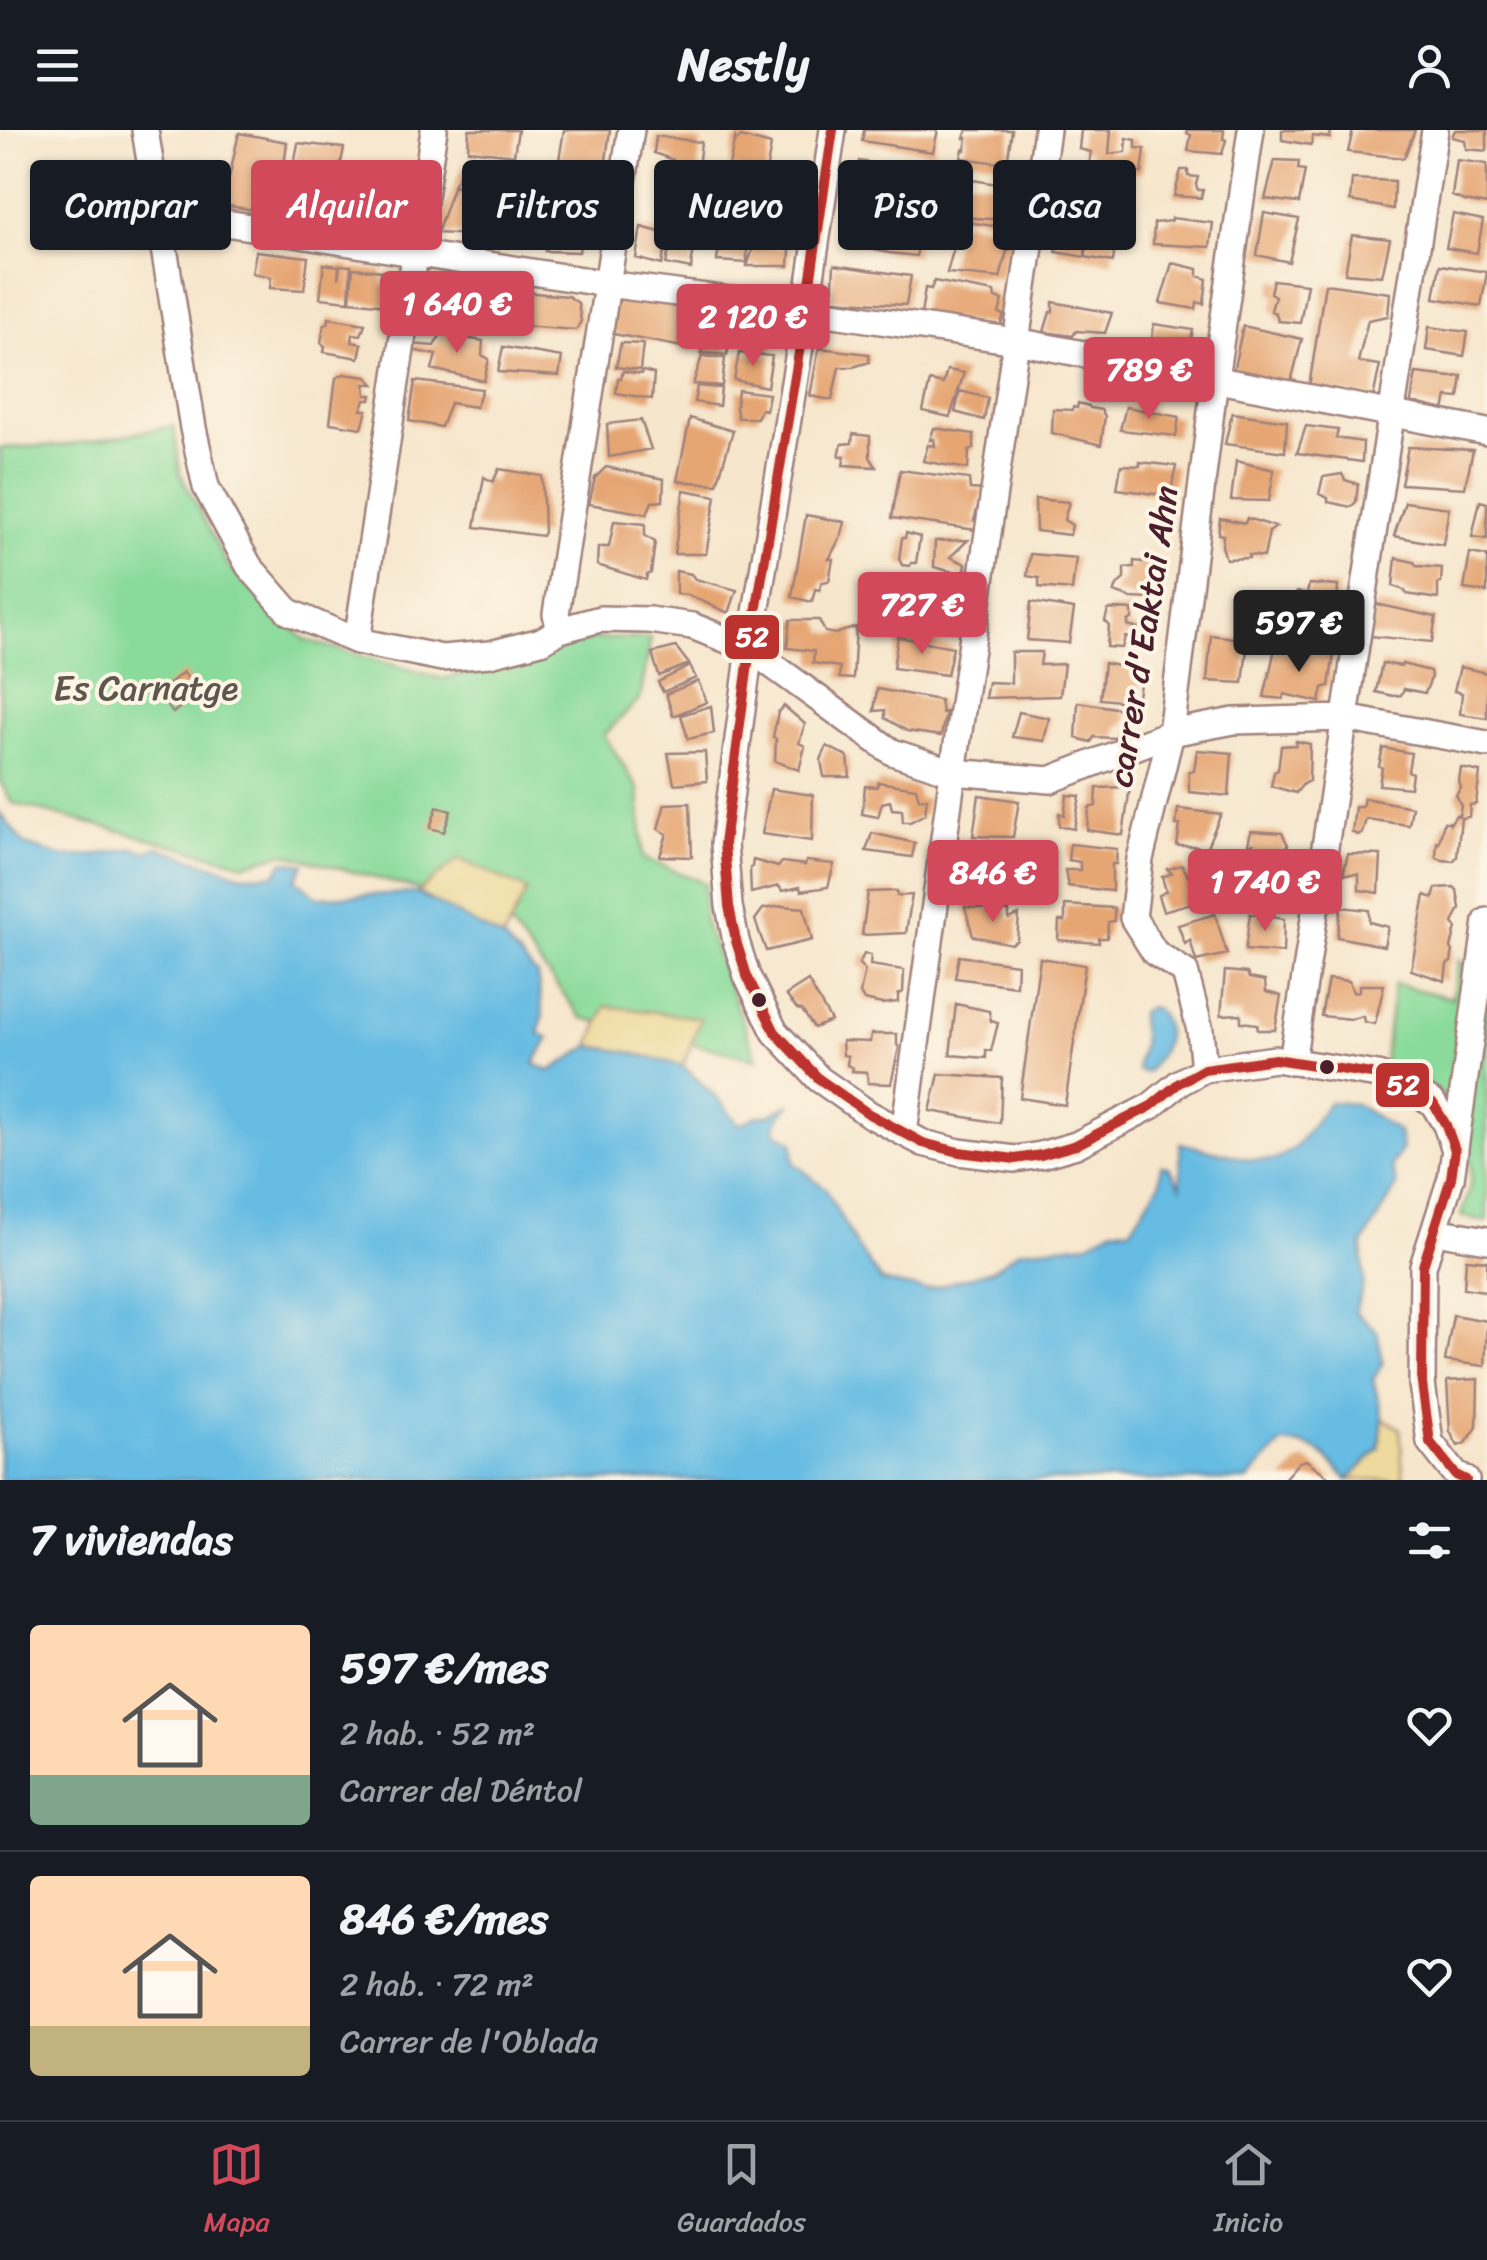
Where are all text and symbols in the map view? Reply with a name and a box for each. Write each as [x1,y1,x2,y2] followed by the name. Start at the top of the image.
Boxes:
[678,25,809,105] text: Nestly
[30,38,85,93] icon: menu
[1402,38,1457,93] icon: person
[30,160,231,250] chip: Comprar
[251,160,442,250] chip: Alquilar
[462,160,634,250] chip: Filtros
[654,160,818,250] chip: Nuevo
[838,160,973,250] chip: Piso
[993,160,1136,250] chip: Casa
[365,271,549,356] pin: 1 640 €
[402,275,512,332] text: 1 640 €
[661,284,845,369] pin: 2 120 €
[699,288,807,345] text: 2 120 €
[1079,337,1219,422] pin: 789 €
[1106,341,1192,398] text: 789 €
[1089,481,1197,791] street label: carrer d'Eaktai Ahn
[852,572,992,657] pin: 727 €
[880,576,964,633] text: 727 €
[1229,590,1369,675] pin: 597 €
[1255,594,1343,651] text: 597 €
[735,612,769,661] text: 52
[723,613,781,661] line badge: 52
[54,657,239,719] park label: Es Carnatge
[923,840,1063,925] pin: 846 €
[949,844,1037,901] text: 846 €
[1173,849,1357,934] pin: 1 740 €
[1210,853,1320,910] text: 1 740 €
[749,990,769,1010] unlabelled marker
[1317,1057,1337,1077] unlabelled marker
[1386,1060,1420,1109] text: 52
[1374,1061,1431,1109] line badge: 52
[30,1503,233,1577] text: 7 viviendas
[1402,1513,1457,1568] icon: filters
[340,1631,548,1705] text: 597 €/mes
[110,1665,230,1785] icon: home
[1402,1698,1457,1753] icon: heart
[340,1705,535,1762] text: 2 hab. · 52 m²
[340,1762,582,1819] text: Carrer del Déntol
[340,1882,548,1956] text: 846 €/mes
[110,1916,230,2036] icon: home
[1402,1949,1457,2004] icon: heart
[340,1956,534,2013] text: 2 hab. · 72 m²
[340,2013,598,2070] text: Carrer de l'Oblada
[204,2137,270,2246] tab: Mapa
[677,2137,806,2246] tab: Guardados
[1214,2137,1283,2246] tab: Inicio

